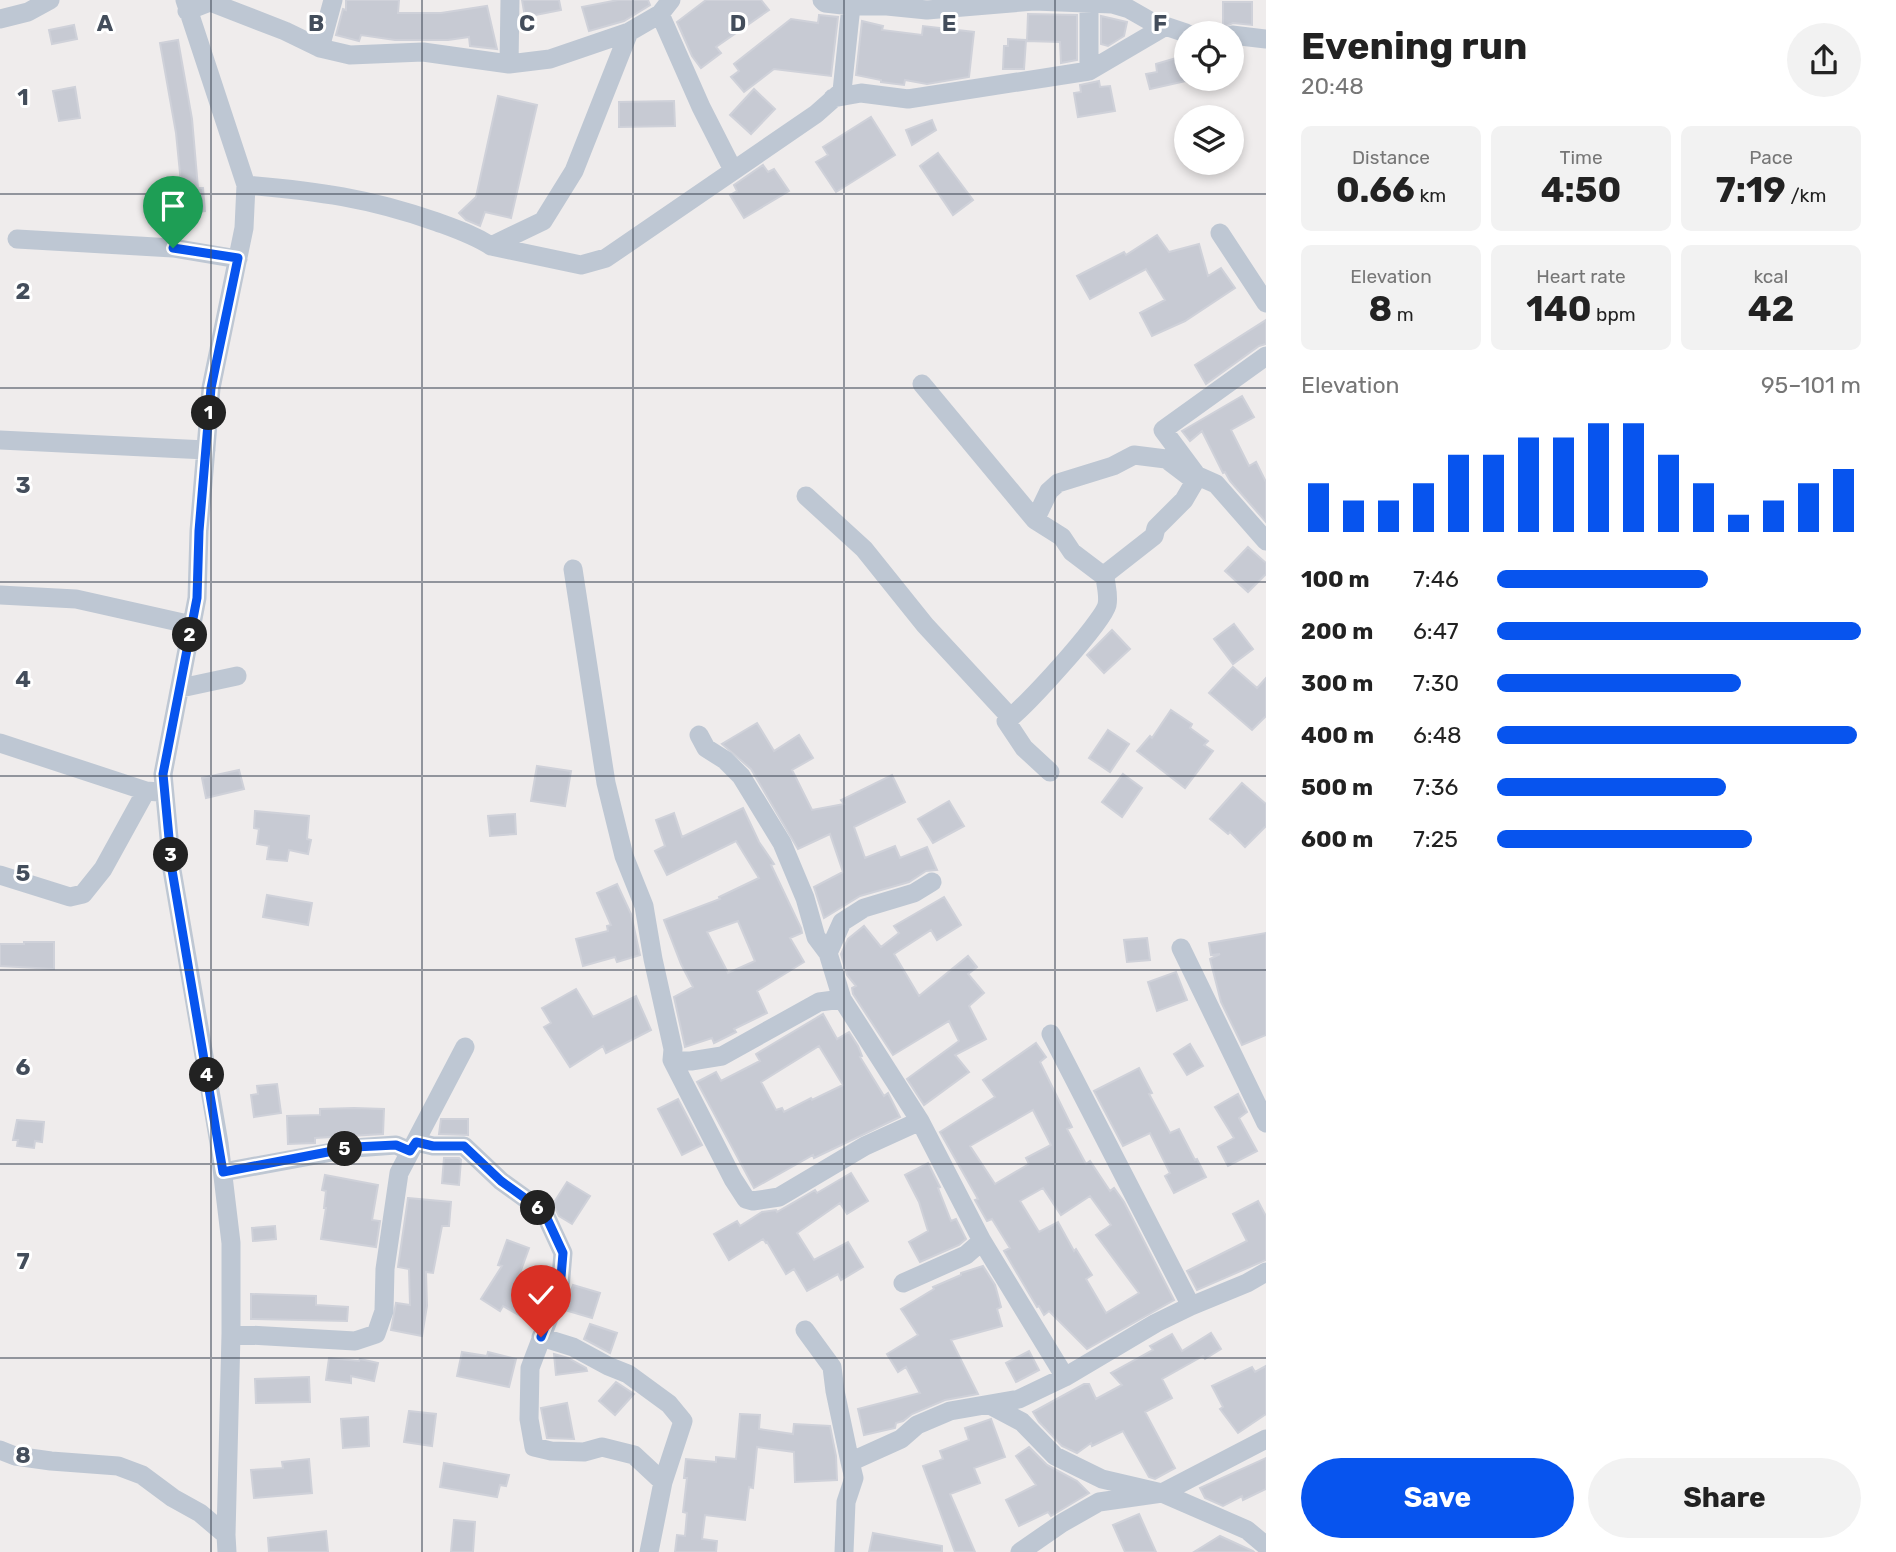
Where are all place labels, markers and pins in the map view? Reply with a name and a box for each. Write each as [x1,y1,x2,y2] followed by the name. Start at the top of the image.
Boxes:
[143,176,203,248] pin
[192,396,227,430] pin: 1
[172,618,208,652] pin: 2
[154,838,188,872] pin: 3
[190,1058,224,1092] pin: 4
[328,1132,362,1166] pin: 5
[520,1190,556,1226] pin: 6
[511,1265,571,1337] pin

